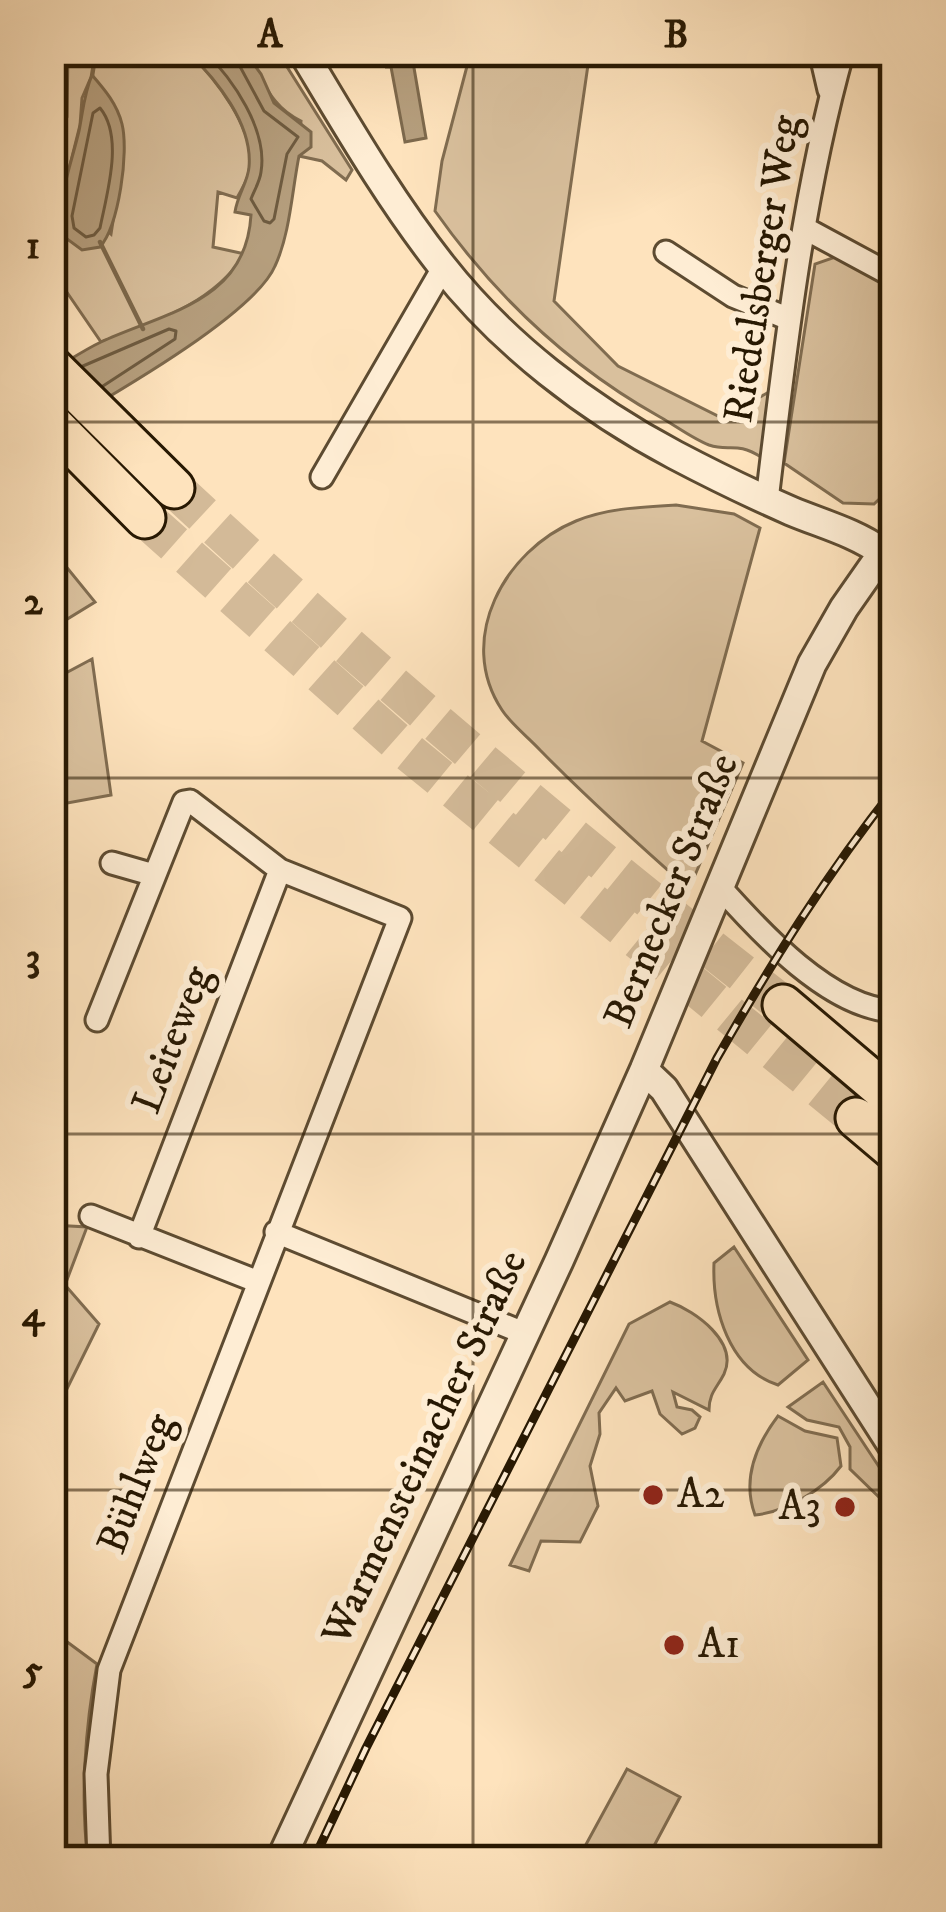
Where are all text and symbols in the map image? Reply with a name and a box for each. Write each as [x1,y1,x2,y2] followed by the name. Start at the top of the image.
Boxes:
[257,11,284,60] text: A
[664,11,688,60] text: B
[713,111,813,426] street label: Riedelsberger Weg
[26,222,40,271] text: 1
[23,578,43,627] text: 2
[593,746,751,1036] street label: Bernecker Straße
[26,934,40,983] text: 3
[121,958,225,1121] street label: Leiteweg
[310,1242,539,1654] street label: Warmensteinacher Straße
[22,1290,46,1339] text: 4
[87,1406,188,1561] street label: Bühlweg
[677,1469,725,1521] place label: A2
[779,1481,821,1533] place label: A3
[640,1482,666,1508] marker: A2
[832,1494,858,1520] marker: A3
[698,1619,740,1671] place label: A1
[661,1632,687,1658] marker: A1
[22,1646,43,1695] text: 5

